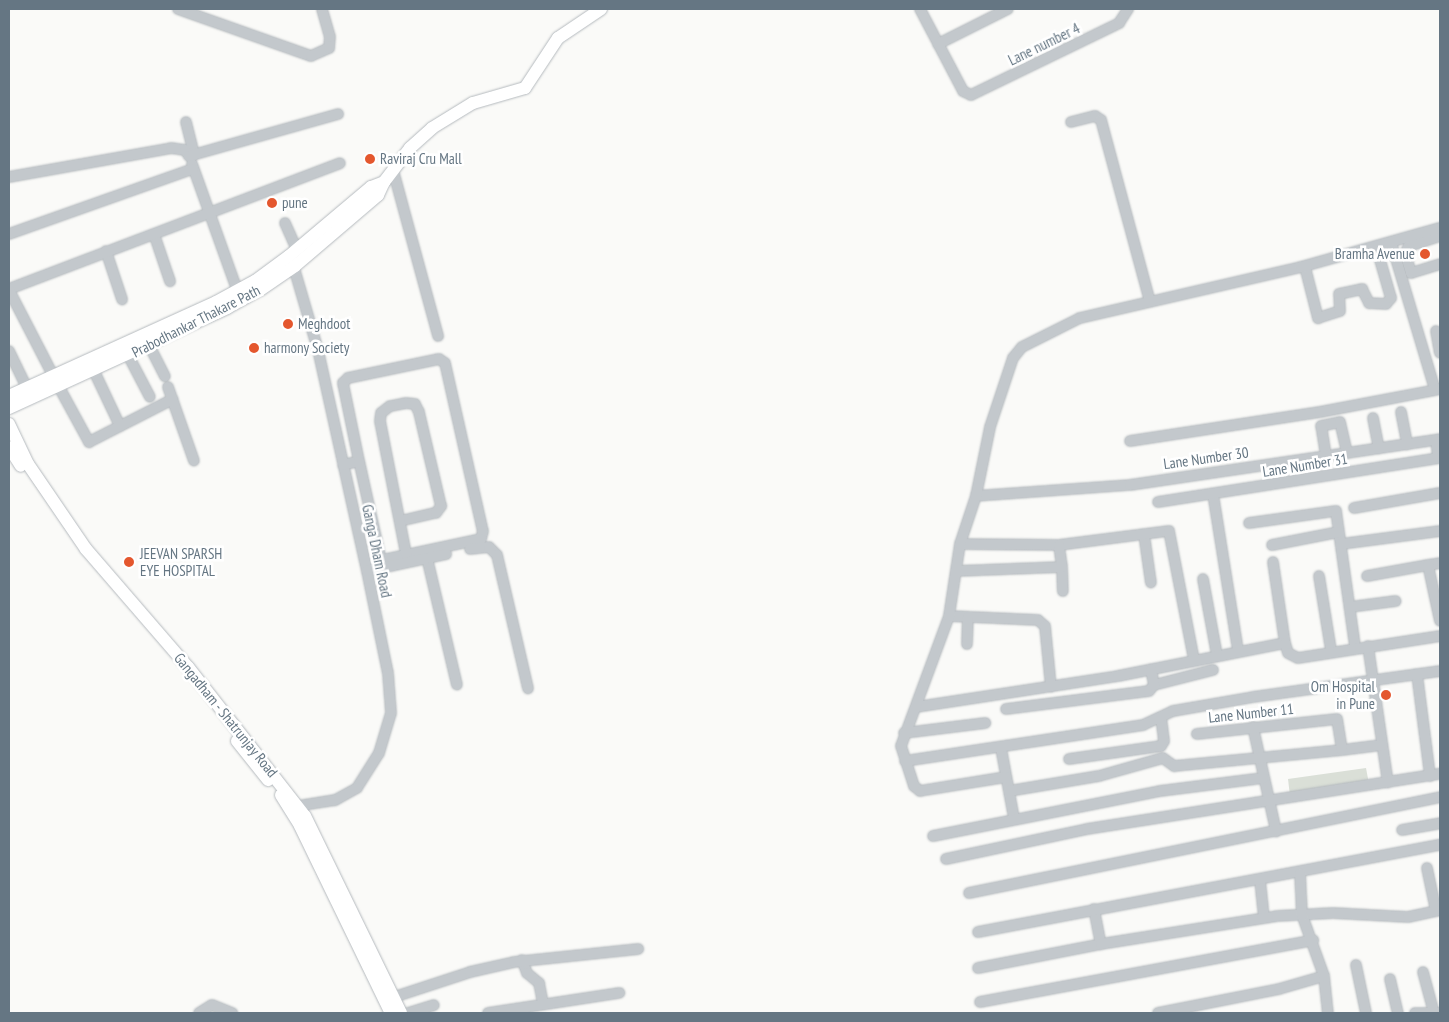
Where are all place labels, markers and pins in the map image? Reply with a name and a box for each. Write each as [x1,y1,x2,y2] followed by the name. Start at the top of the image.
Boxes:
[380,150,462,168] place label: Raviraj Cru Mall
[364,153,376,165] marker: Raviraj Cru Mall
[282,194,308,212] place label: pune
[266,197,278,209] marker: pune
[1334,245,1415,263] place label: Bramha Avenue
[1419,248,1431,260] marker: Bramha Avenue
[298,315,350,333] place label: Meghdoot
[282,318,294,330] marker: Meghdoot
[264,339,350,357] place label: harmony Society
[248,342,260,354] marker: harmony Society
[140,544,222,579] place label: JEEVAN SPARSH EYE HOSPITAL
[122,555,136,569] marker: JEEVAN SPARSH EYE HOSPITAL
[1311,677,1375,712] place label: Om Hospital in Pune
[1379,688,1393,702] marker: Om Hospital in Pune

